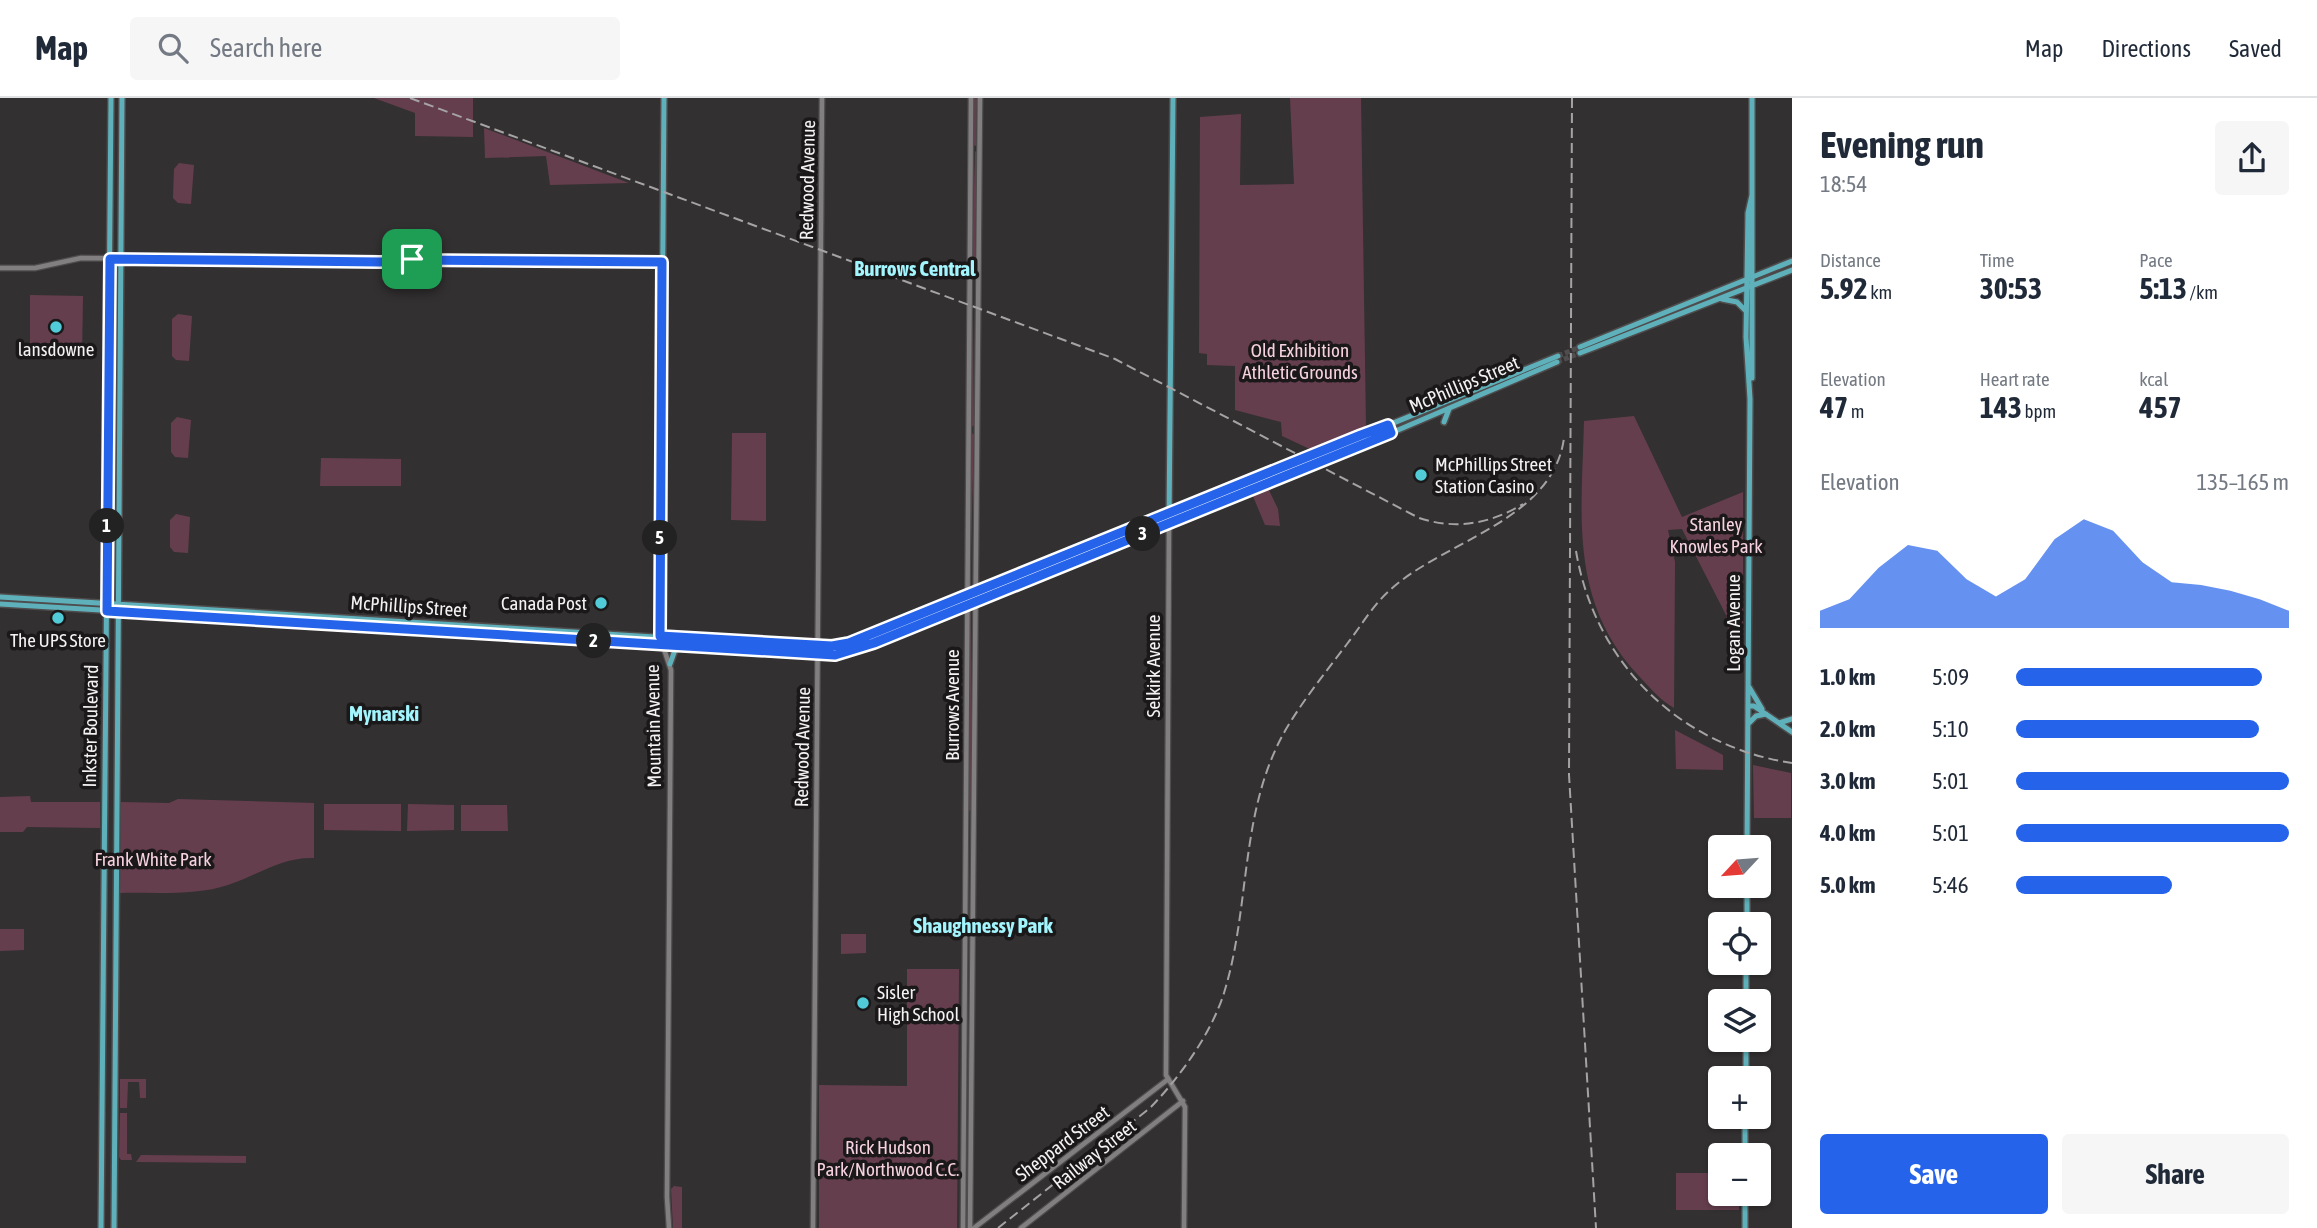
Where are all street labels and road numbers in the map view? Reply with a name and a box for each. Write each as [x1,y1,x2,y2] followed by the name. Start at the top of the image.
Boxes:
[795,120,819,240] street label: Redwood Avenue
[1406,351,1522,417] street label: McPhillips Street
[1722,574,1744,672] street label: Logan Avenue
[350,591,468,621] street label: McPhillips Street
[1142,615,1164,717] street label: Selkirk Avenue
[941,649,963,761] street label: Burrows Avenue
[78,664,102,788] street label: Inkster Boulevard
[641,664,665,788] street label: Mountain Avenue
[790,687,814,807] street label: Redwood Avenue
[1011,1101,1113,1185] street label: Sheppard Street
[1048,1115,1140,1193] street label: Railway Street

